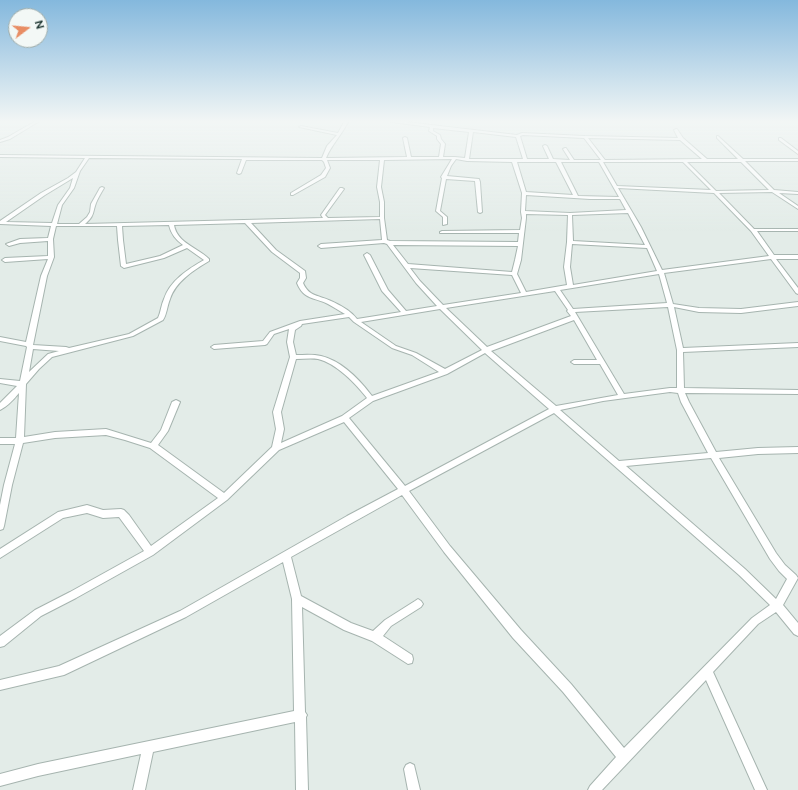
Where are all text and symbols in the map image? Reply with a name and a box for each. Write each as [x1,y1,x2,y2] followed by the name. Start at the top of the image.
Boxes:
[8,8,48,48] north arrow
[32,19,46,31] text: N

